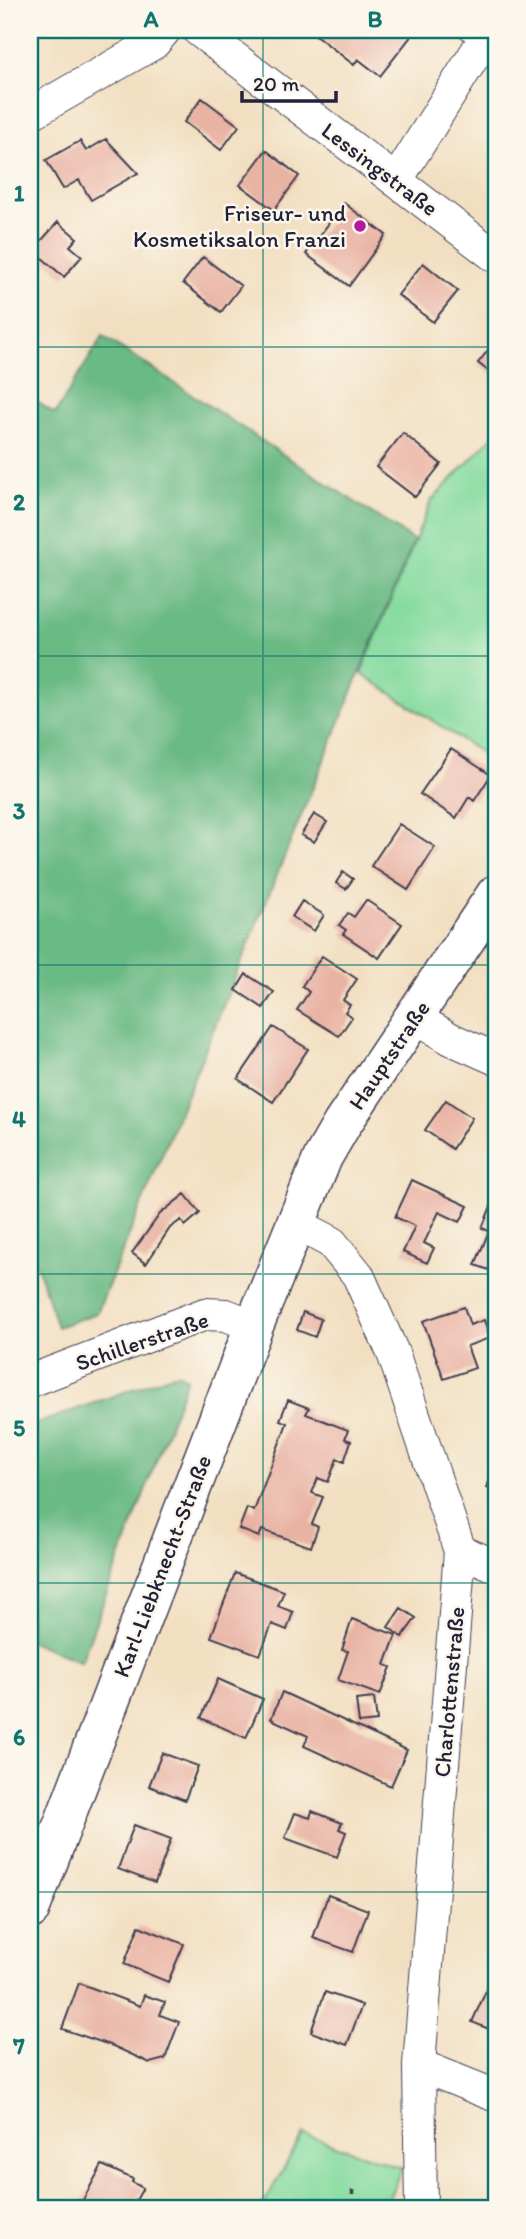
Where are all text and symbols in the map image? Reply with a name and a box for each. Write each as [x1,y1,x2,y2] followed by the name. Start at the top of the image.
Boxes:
[143,5,159,33] text: A
[368,5,383,33] text: B
[242,60,337,104] scale bar
[253,71,300,96] text: 20 m
[316,116,444,222] street label: Lessingstraße
[14,179,25,207] text: 1
[133,199,346,253] place label: Friseur- und Kosmetiksalon Franzi
[352,218,368,234] marker: Friseur- und Kosmetiksalon Franzi
[13,488,26,516] text: 2
[13,797,26,825] text: 3
[342,995,436,1115] street label: Hauptstraße
[12,1105,26,1133] text: 4
[72,1305,212,1377] street label: Schillerstraße
[13,1414,25,1442] text: 5
[107,1451,217,1681] street label: Karl-Liebknecht-Straße
[428,1605,470,1779] street label: Charlottenstraße
[13,1723,25,1751] text: 6
[12,2032,25,2060] text: 7

